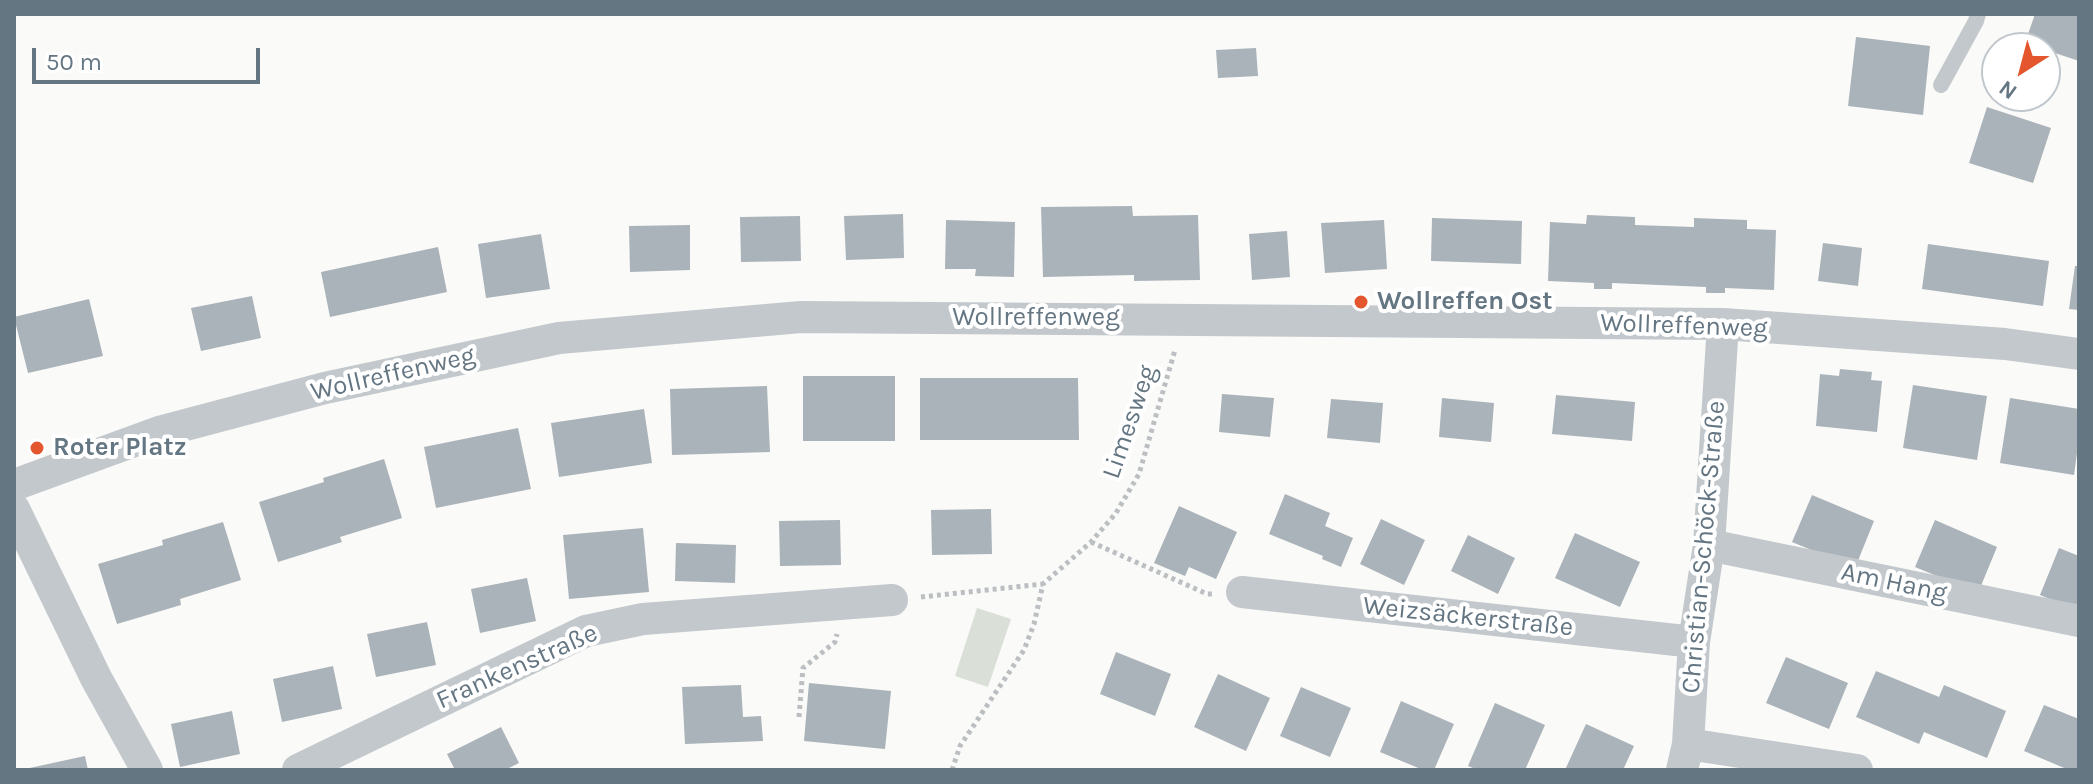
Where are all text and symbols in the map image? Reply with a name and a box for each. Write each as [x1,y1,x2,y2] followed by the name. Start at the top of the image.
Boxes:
[36,32,264,82] scale bar
[1981,32,2061,112] north arrow
[46,48,102,76] text: 50 m
[1994,75,2022,105] text: N
[1377,286,1552,318] place label: Wollreffen Ost
[1352,293,1370,311] marker: Wollreffen Ost
[952,302,1120,334] street label: Wollreffenweg
[1600,307,1768,345] street label: Wollreffenweg
[308,340,478,408] street label: Wollreffenweg
[1096,361,1164,483] street label: Limesweg
[1676,399,1732,695] street label: Christian-Schöck-Straße
[53,432,187,464] place label: Roter Platz
[28,439,46,457] marker: Roter Platz
[1838,557,1950,609] street label: Am Hang
[1361,590,1575,644] street label: Weizsäckerstraße
[432,618,602,716] street label: Frankenstraße

